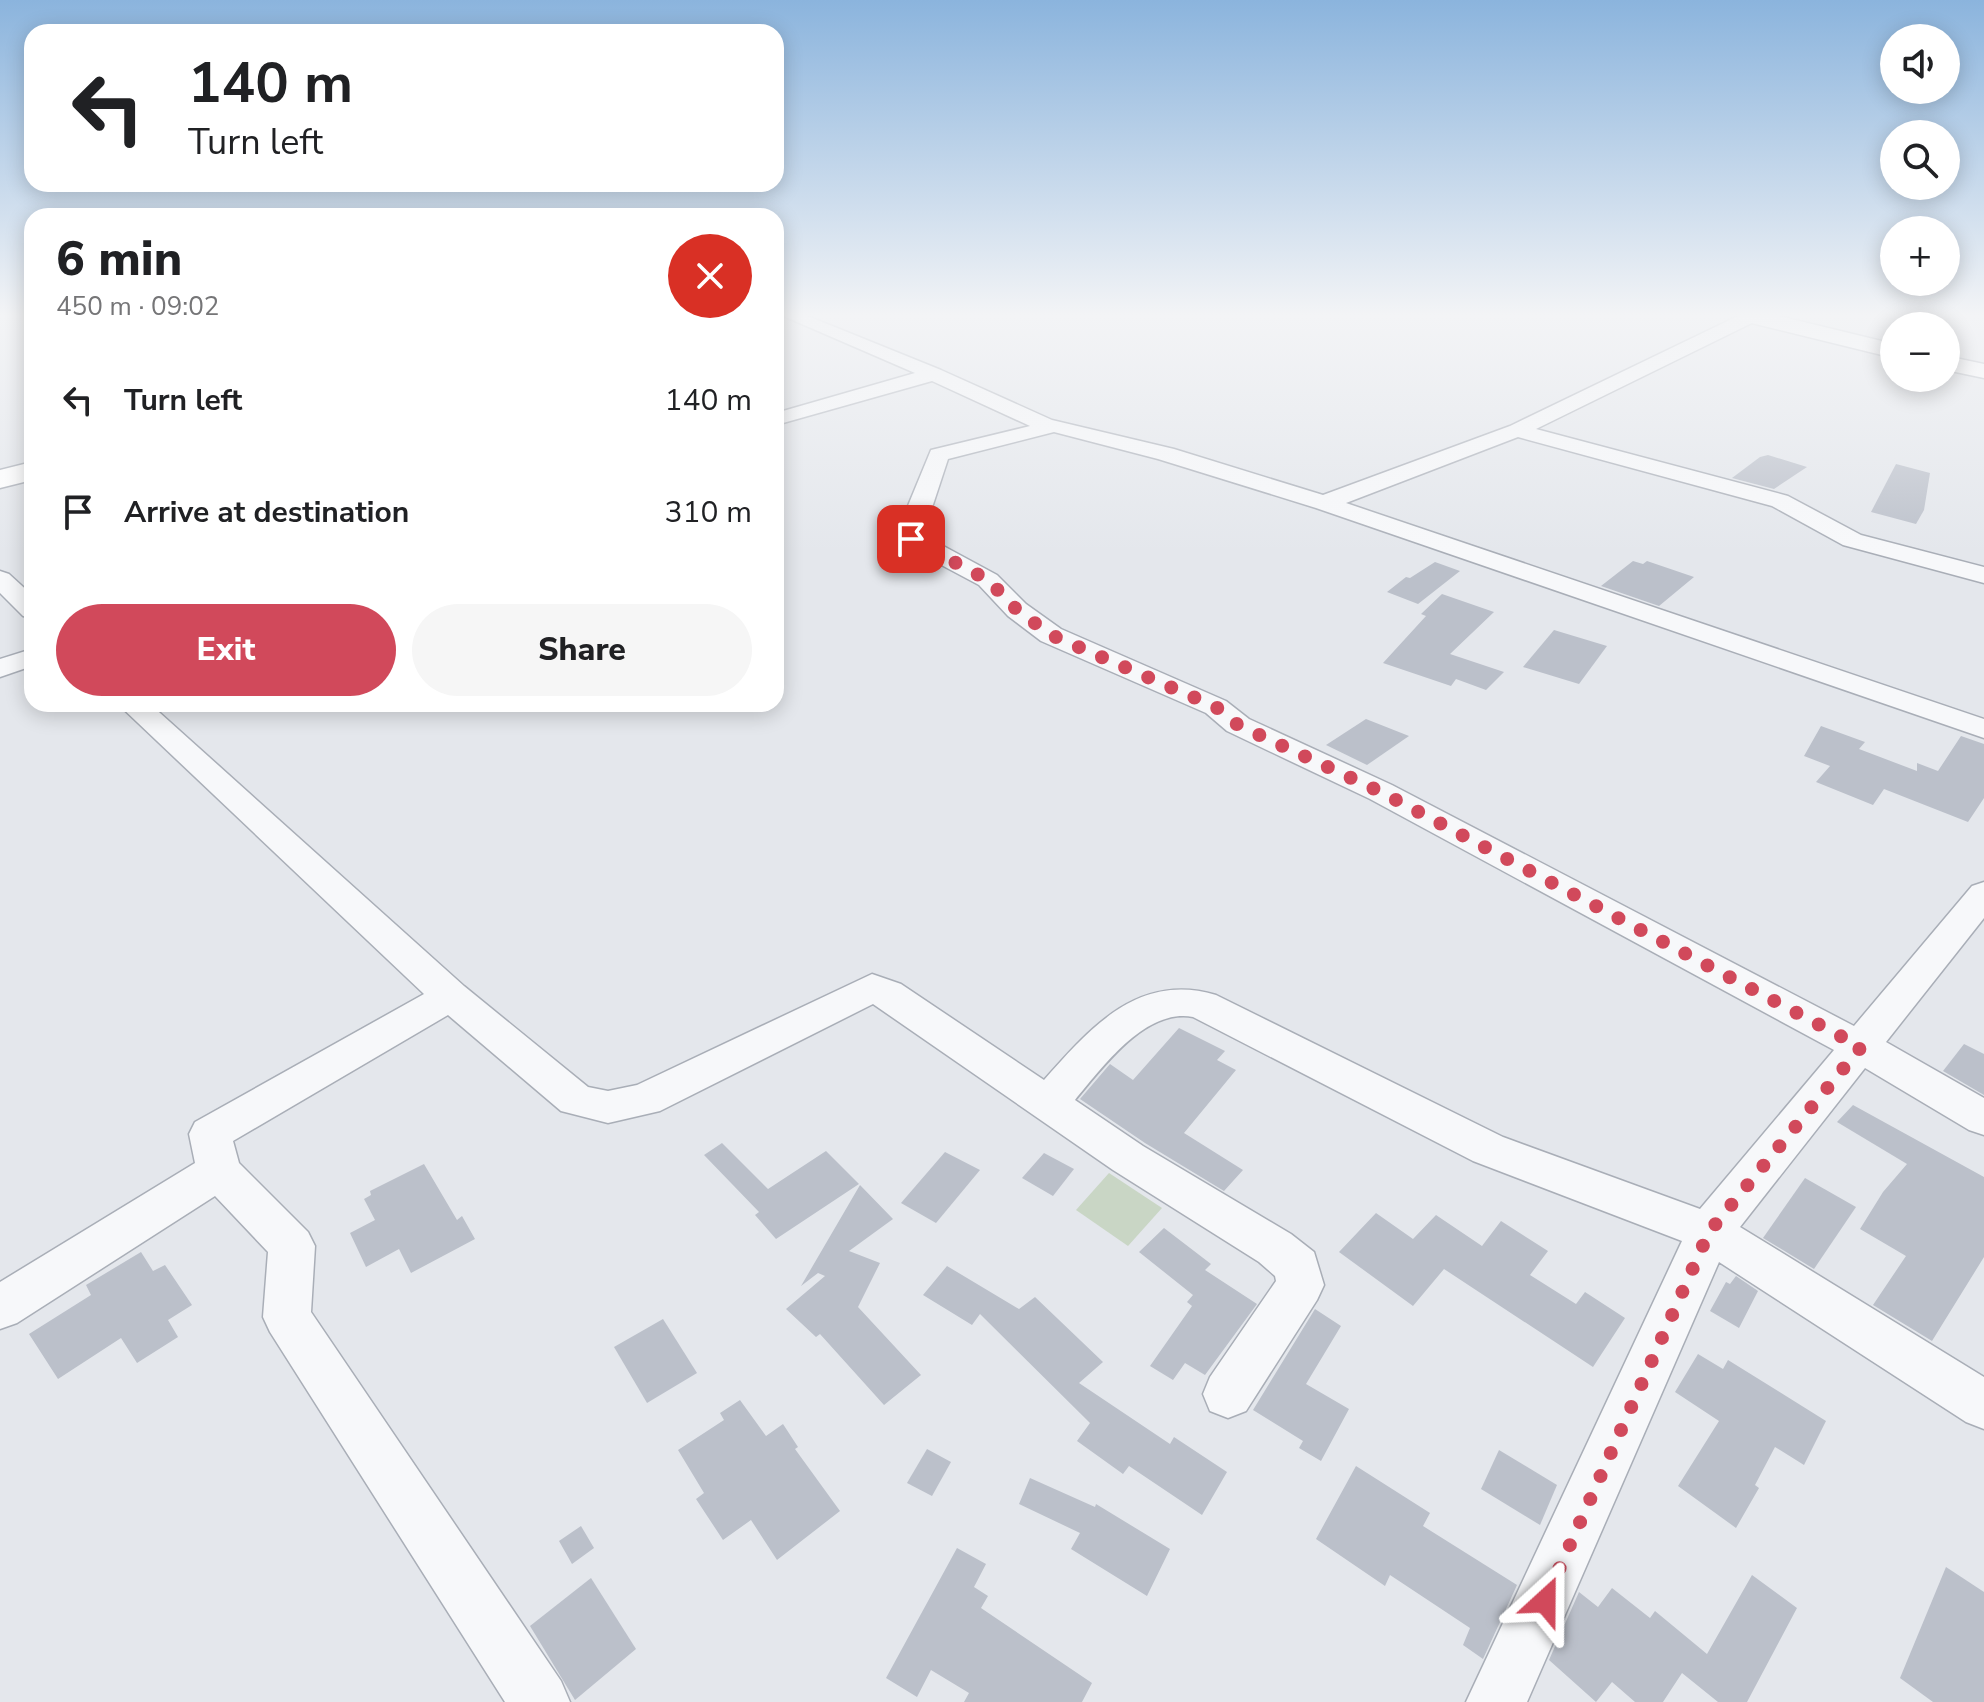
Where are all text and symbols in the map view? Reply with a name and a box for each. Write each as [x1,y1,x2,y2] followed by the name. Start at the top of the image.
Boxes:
[1880,24,1960,392] map controls
[1880,24,1960,104] button: sound
[188,45,353,122] text: 140 m
[56,56,160,160] icon: left
[188,118,323,167] text: Turn left
[1880,120,1960,200] button: search
[1880,216,1960,296] button: +
[56,226,182,292] text: 6 min
[668,234,752,318] button: close
[56,289,219,324] text: 450 m · 09:02
[1880,312,1960,392] button: −
[56,378,100,422] icon: left
[124,380,242,421] text: Turn left
[665,380,752,421] text: 140 m
[56,490,100,534] icon: arrive
[124,492,409,533] text: Arrive at destination
[665,492,752,533] text: 310 m
[877,505,945,573] pin
[889,517,933,561] icon: arrive
[56,604,396,696] button: Exit
[412,604,752,696] button: Share
[1503,1559,1587,1643] position arrow

